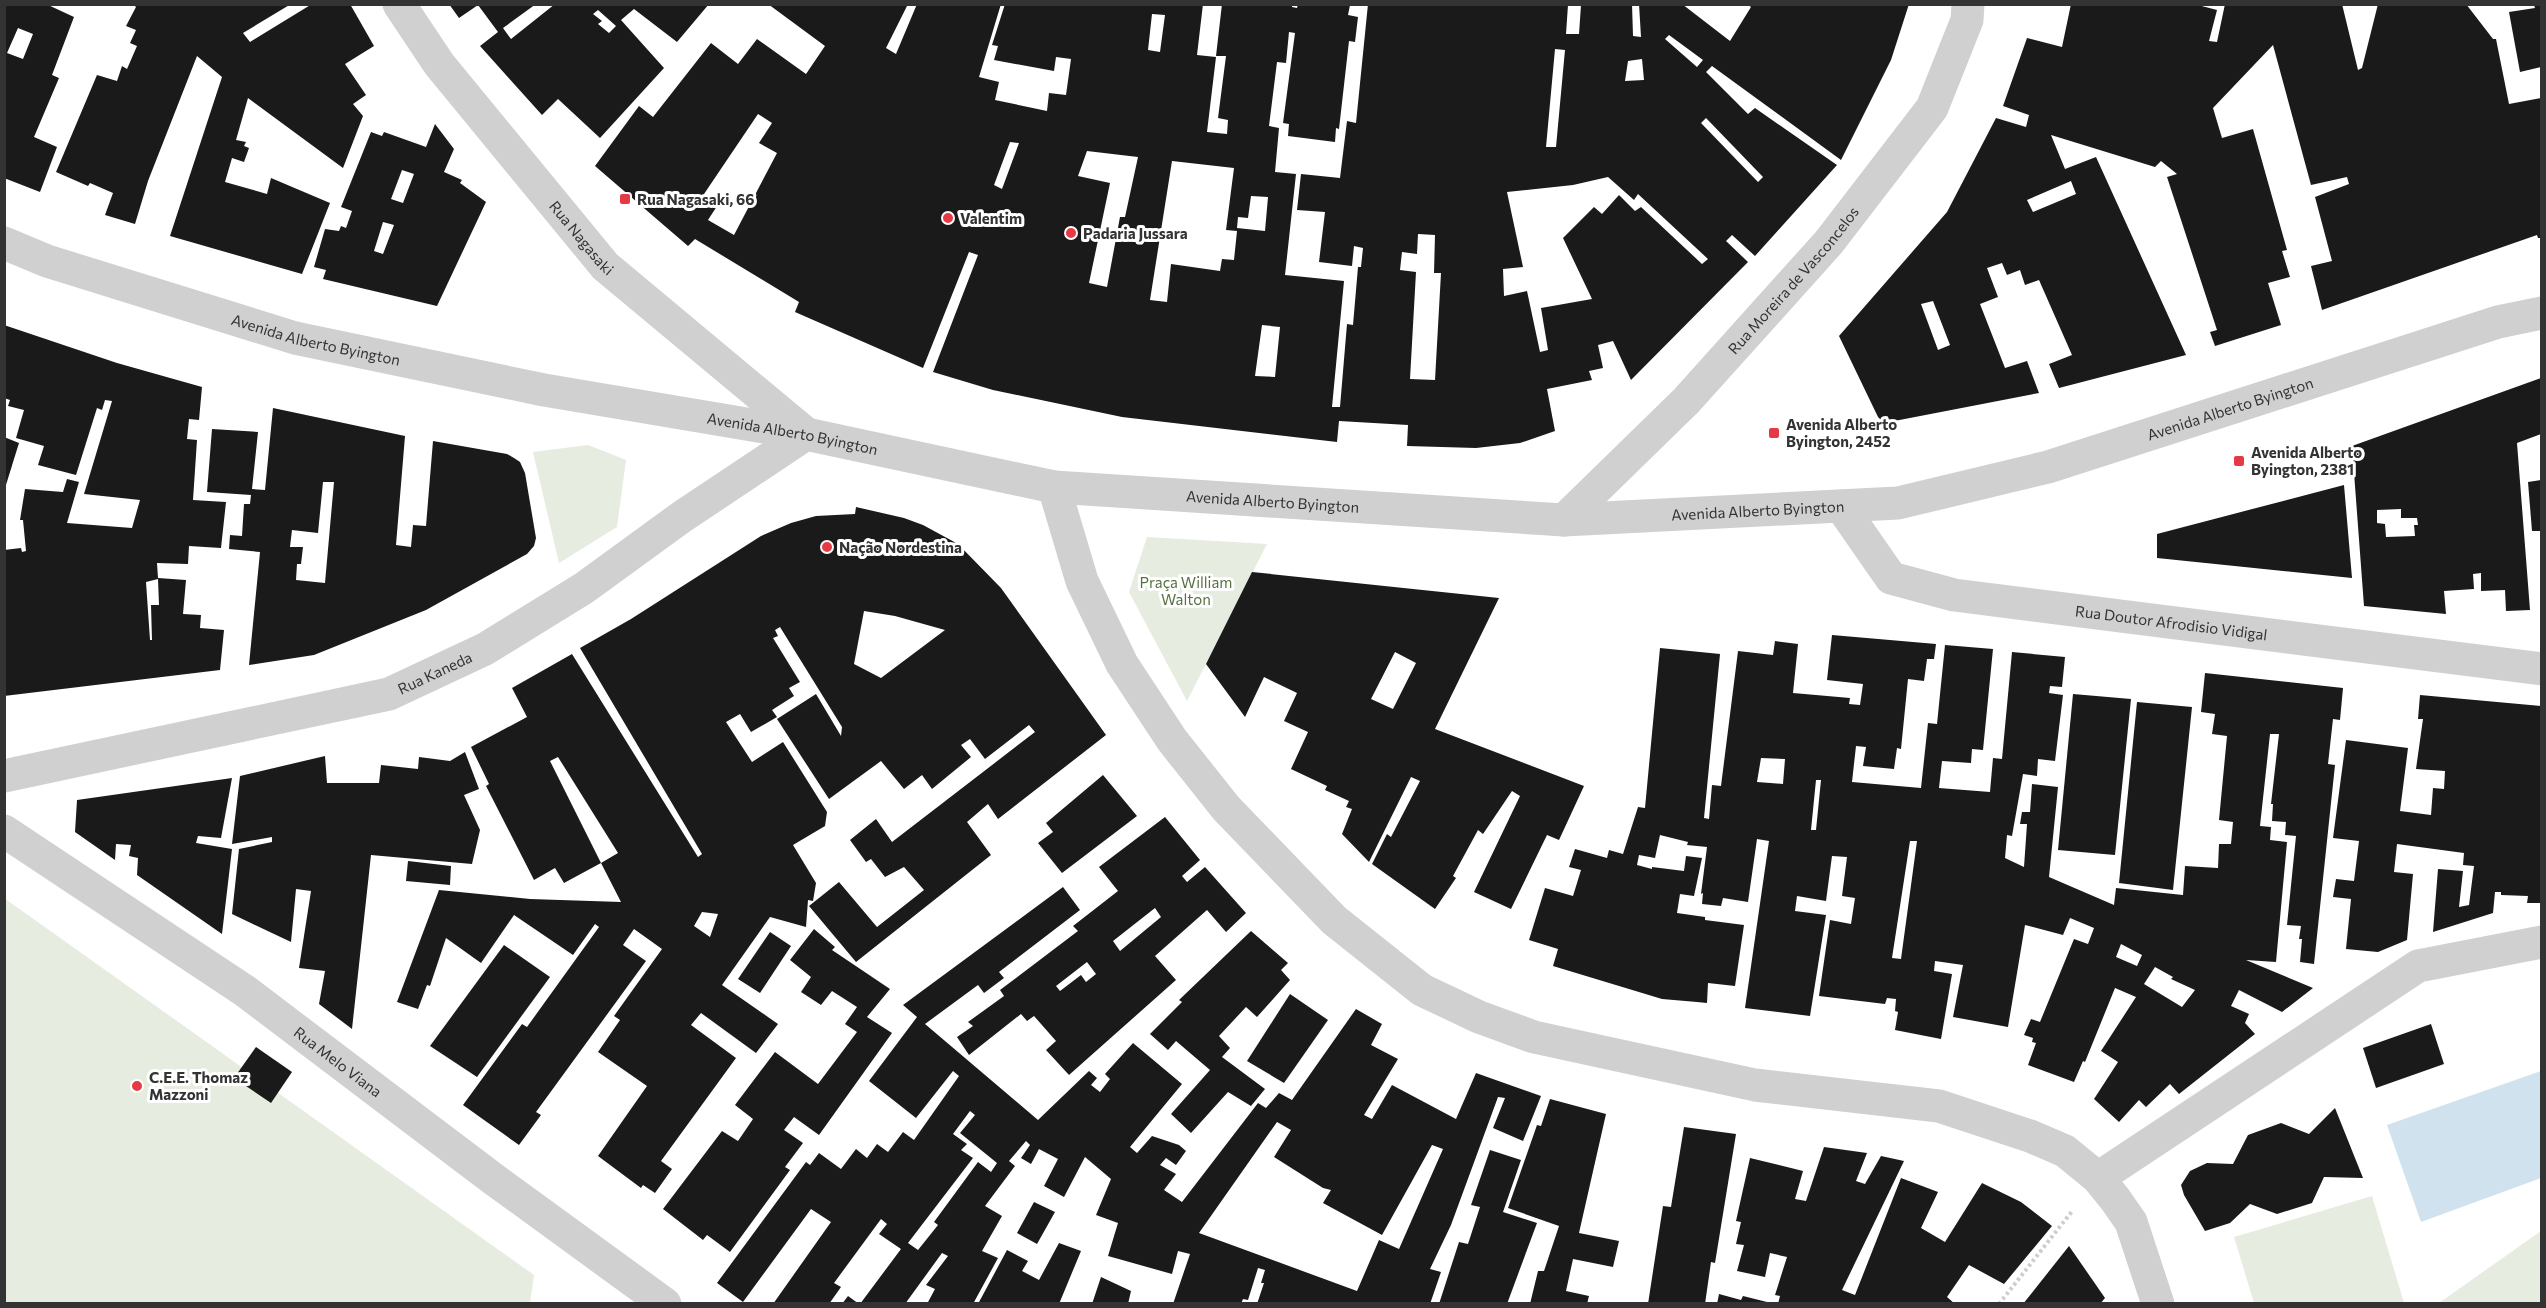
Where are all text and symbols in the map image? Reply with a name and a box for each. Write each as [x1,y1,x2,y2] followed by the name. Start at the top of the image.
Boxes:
[637,190,755,208] place label: Rua Nagasaki, 66
[618,192,632,206] marker: Rua Nagasaki, 66
[546,197,618,279] street label: Rua Nagasaki
[1724,203,1862,358] street label: Rua Moreira de Vasconcelos
[960,209,1022,227] place label: Valentim
[941,211,955,225] marker: Valentim
[1083,224,1188,242] place label: Padaria Jussara
[1064,226,1078,240] marker: Padaria Jussara
[229,310,402,369] street label: Avenida Alberto Byington
[2145,373,2315,443] street label: Avenida Alberto Byington
[706,409,880,458] street label: Avenida Alberto Byington
[1786,415,1897,450] place label: Avenida Alberto Byington, 2452
[1767,426,1781,440] marker: Avenida Alberto Byington, 2452
[2251,443,2362,478] place label: Avenida Alberto Byington, 2381
[2232,454,2246,468] marker: Avenida Alberto Byington, 2381
[1185,487,1360,516] street label: Avenida Alberto Byington
[1671,497,1845,524] street label: Avenida Alberto Byington
[839,538,962,556] place label: Nação Nordestina
[820,540,834,554] marker: Nação Nordestina
[1140,573,1232,608] park label: Praça William Walton
[2074,601,2269,643] street label: Rua Doutor Afrodisio Vidigal
[395,647,475,698] street label: Rua Kaneda
[291,1022,386,1100] street label: Rua Melo Viana
[149,1068,248,1103] place label: C.E.E. Thomaz Mazzoni
[130,1079,144,1093] marker: C.E.E. Thomaz Mazzoni

